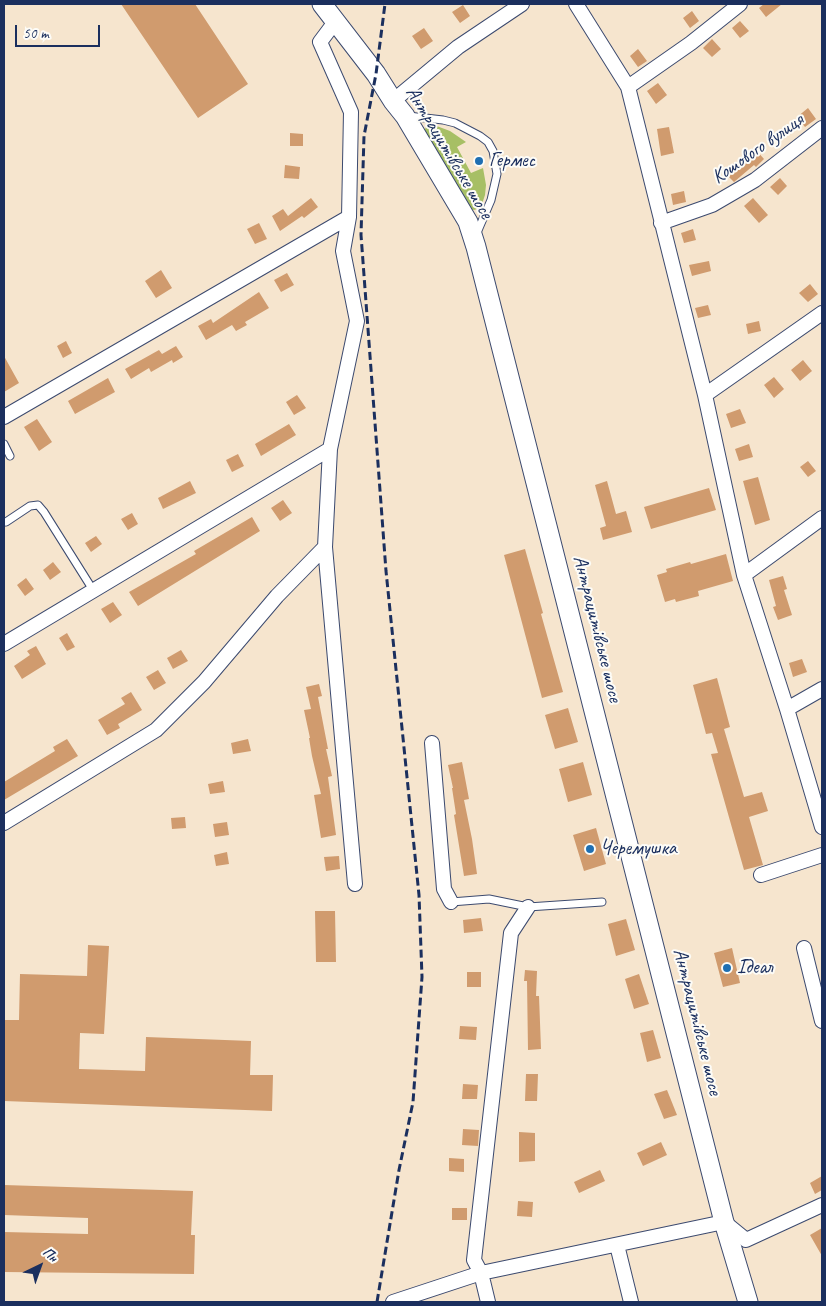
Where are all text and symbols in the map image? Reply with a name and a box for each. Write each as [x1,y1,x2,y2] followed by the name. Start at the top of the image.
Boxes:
[18,15,102,47] scale bar
[23,24,49,43] text: 50 m
[400,82,498,224] street label: Антрацитівське шосе
[707,109,809,189] street label: Кошового вулиця
[489,149,535,173] place label: Гермес
[473,155,485,167] marker: Гермес
[567,553,627,705] street label: Антрацитівське шосе
[600,837,676,861] place label: Черемушка
[584,843,596,855] marker: Черемушка
[667,946,727,1098] street label: Антрацитівське шосе
[737,956,773,980] place label: Ідеал
[721,962,733,974] marker: Ідеал
[15,1241,65,1291] north arrow
[39,1243,62,1266] text: Пн

